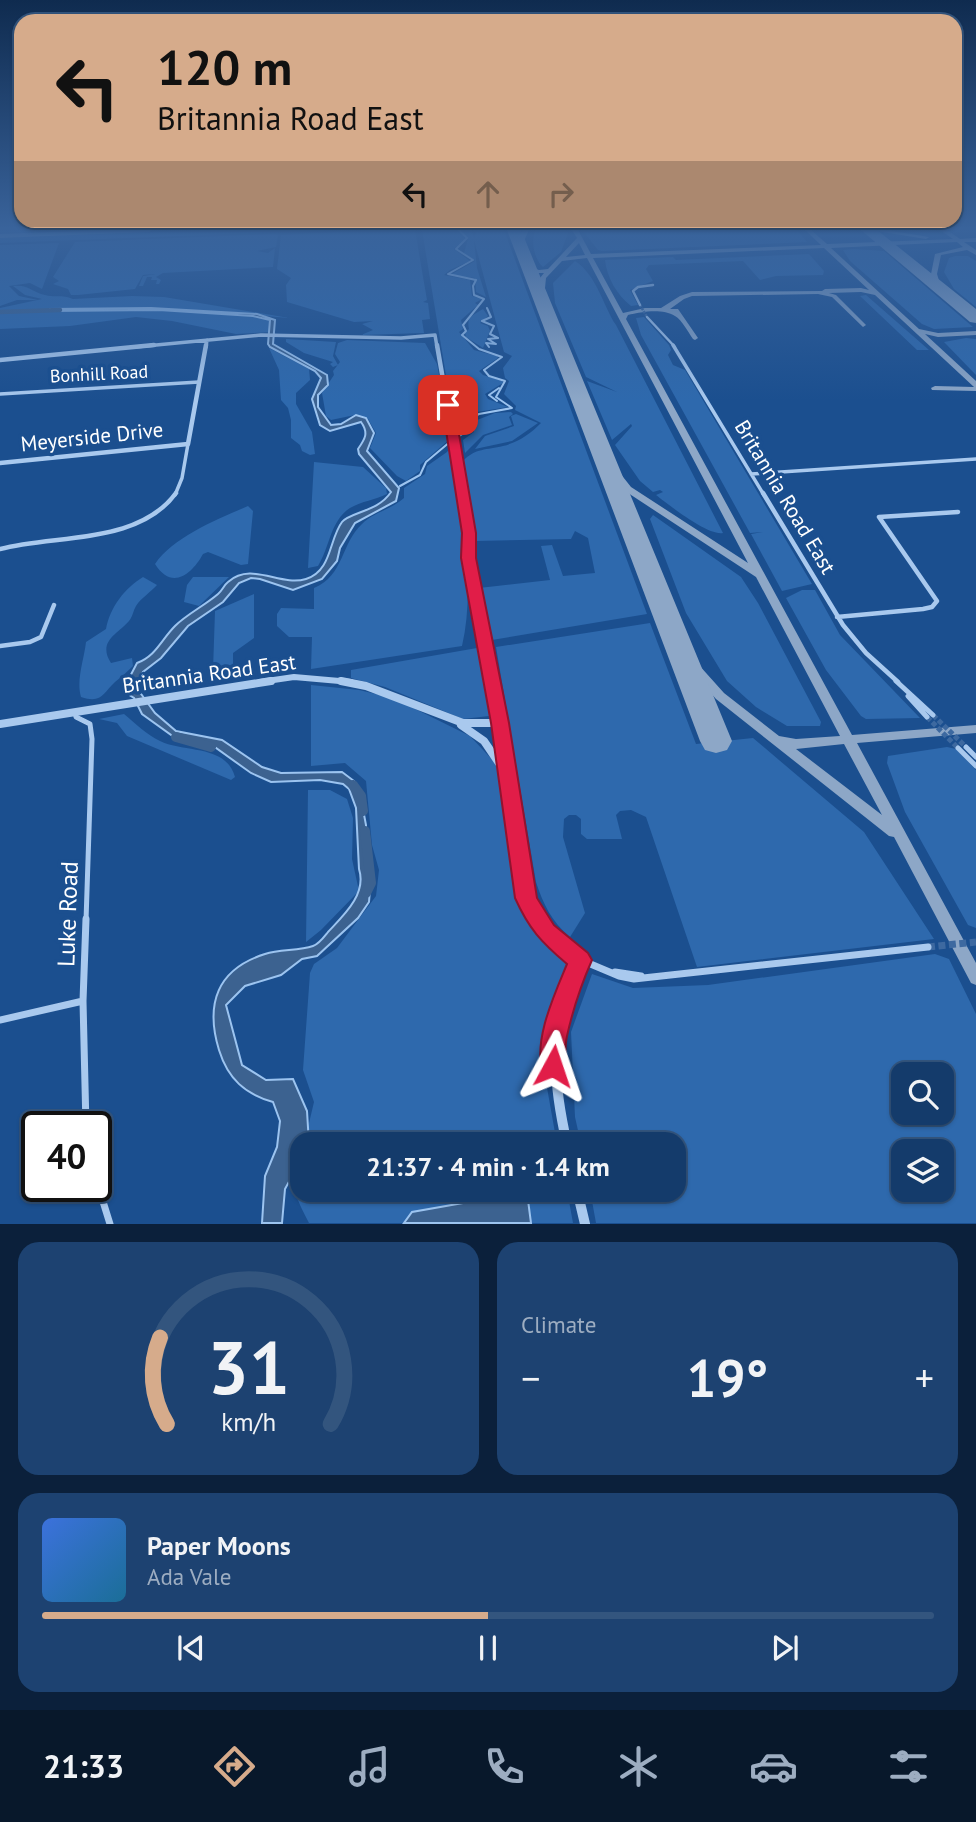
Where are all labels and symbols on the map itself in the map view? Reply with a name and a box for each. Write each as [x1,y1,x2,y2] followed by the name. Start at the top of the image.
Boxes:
[49,359,149,388] street label: Bonhill Road
[418,375,478,435] pin
[729,415,842,579] street label: Britannia Road East
[19,416,165,457] street label: Meyerside Drive
[120,648,297,699] street label: Britannia Road East
[50,861,85,967] street label: Luke Road
[516,1029,590,1103] position arrow
[21,1111,112,1202] speed limit sign: 40

